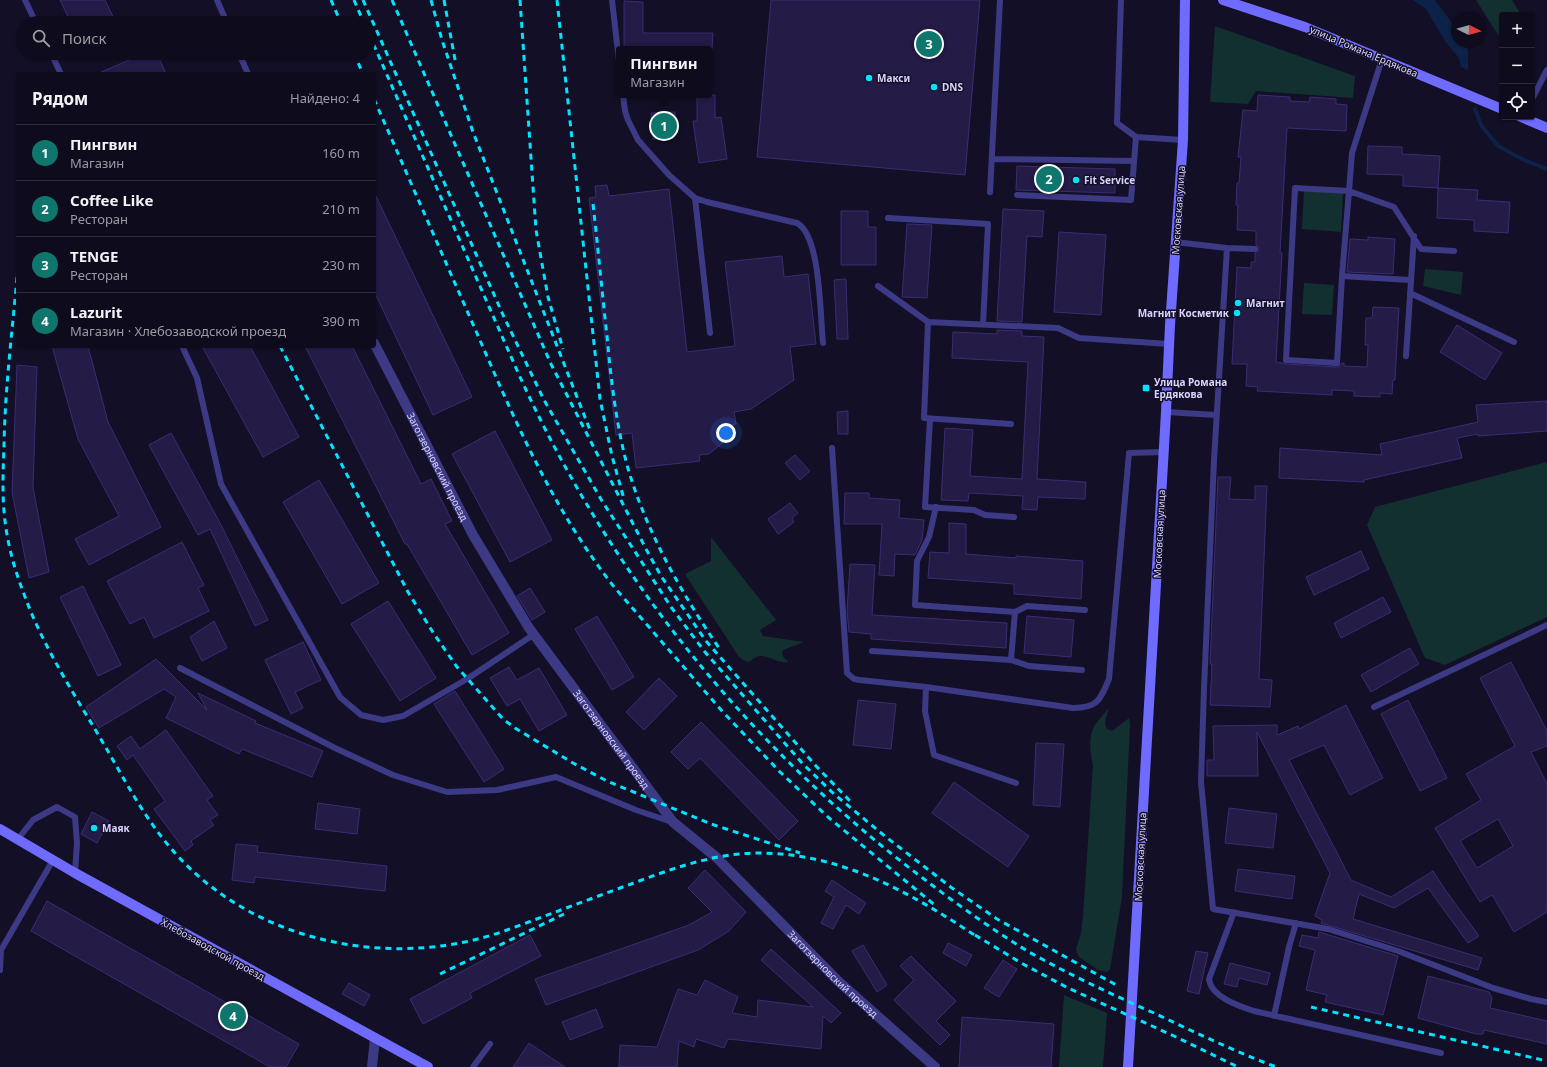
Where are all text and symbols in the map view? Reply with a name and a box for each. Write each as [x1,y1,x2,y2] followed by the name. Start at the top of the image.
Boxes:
[1451,12,1487,48] north arrow
[1499,12,1535,120] map controls
[1499,12,1535,48] button: +
[16,16,376,60] search box
[1308,22,1420,80] street label: улица Романа Ердякова
[30,27,52,49] icon: search
[62,28,107,48] text: Поиск
[916,29,942,59] pin: 3
[616,46,712,98] popup
[1499,48,1535,84] button: −
[630,53,698,73] text: Пингвин
[877,71,910,85] place label: Макси
[630,73,685,91] text: Магазин
[864,73,874,83] marker: Макси
[942,80,963,94] place label: DNS
[929,82,939,92] marker: DNS
[1499,84,1535,120] button: locate
[32,87,88,110] text: Рядом
[290,89,360,107] text: Найдено: 4
[651,111,677,141] pin: 1
[70,134,137,154] text: Пингвин
[41,144,49,162] text: 1
[322,144,360,162] text: 160 m
[70,154,124,172] text: Магазин
[1036,164,1062,194] pin: 2
[1168,165,1188,255] street label: Московская улица
[1084,173,1135,187] place label: Fit Service
[1071,175,1081,185] marker: Fit Service
[70,190,154,210] text: Coffee Like
[41,200,49,218] text: 2
[322,200,360,218] text: 210 m
[70,210,128,228] text: Ресторан
[70,246,119,266] text: TENGE
[41,256,49,274] text: 3
[322,256,360,274] text: 230 m
[70,266,128,284] text: Ресторан
[1246,296,1285,310] place label: Магнит
[1233,298,1243,308] marker: Магнит
[70,302,122,322] text: Lazurit
[1138,306,1230,320] place label: Магнит Косметик
[1232,308,1242,318] marker: Магнит Косметик
[41,312,49,330] text: 4
[322,312,360,330] text: 390 m
[70,322,286,340] text: Магазин · Хлебозаводской проезд
[1154,375,1227,401] place label: Улица Романа Ердякова
[1141,383,1151,393] marker: Улица Романа Ердякова
[404,410,471,523] street label: Заготзерновский проезд
[716,423,736,443] your location
[1150,489,1168,579] street label: Московская улица
[570,687,653,792] street label: Заготзерновский проезд
[1131,812,1149,902] street label: Московская улица
[102,821,130,835] place label: Маяк
[89,823,99,833] marker: Маяк
[159,915,267,983] street label: Хлебозаводской проезд
[785,927,881,1020] street label: Заготзерновский проезд
[220,1001,246,1031] pin: 4

